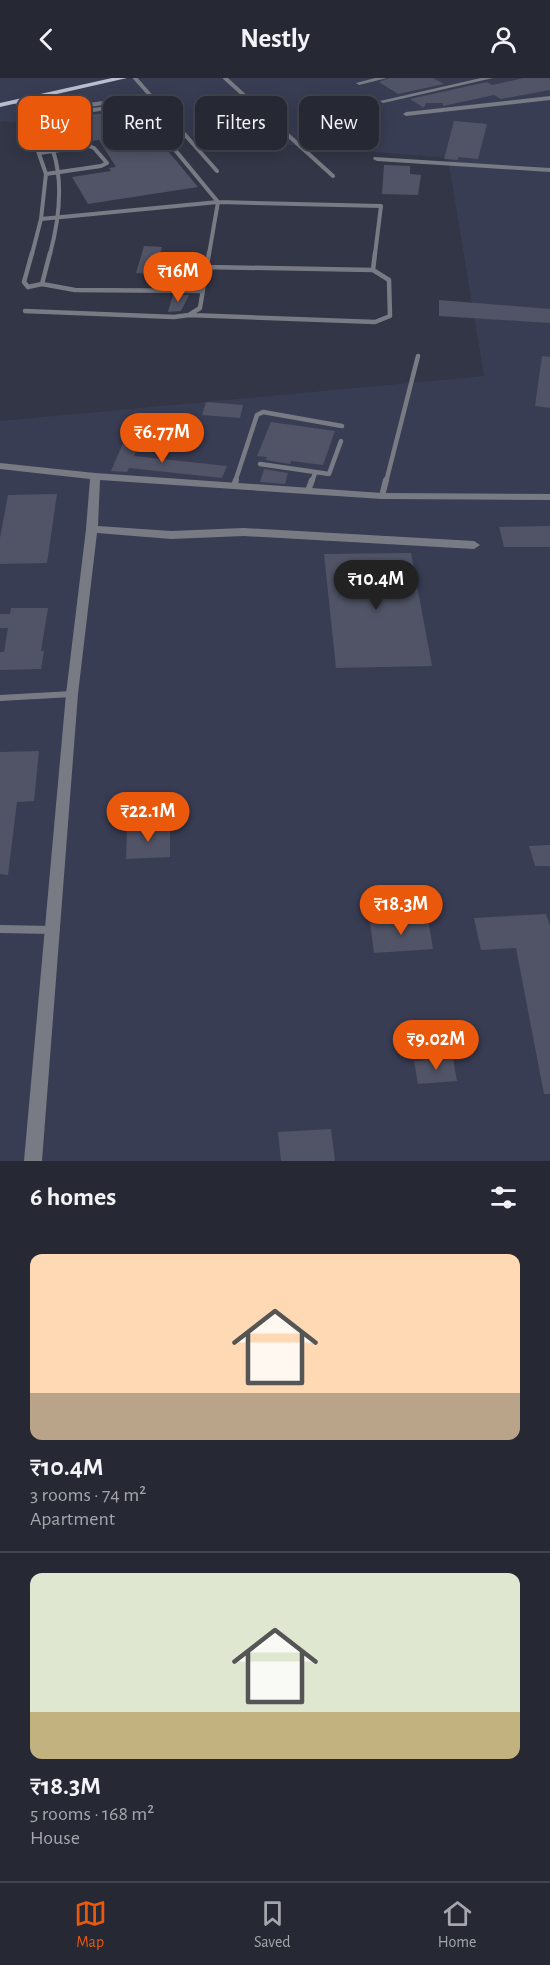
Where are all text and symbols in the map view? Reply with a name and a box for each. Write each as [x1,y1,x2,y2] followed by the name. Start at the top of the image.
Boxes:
[30,23,63,56] icon: back
[487,23,520,56] icon: person
[240,25,310,52] text: Nestly
[18,96,91,150] chip: Buy
[103,96,183,150] chip: Rent
[195,96,287,150] chip: Filters
[299,96,379,150] chip: New
[142,252,214,303] pin: ₹16M
[157,261,199,281] text: ₹16M
[113,413,211,464] pin: ₹6.77M
[134,422,190,442] text: ₹6.77M
[327,560,425,611] pin: ₹10.4M
[348,569,404,589] text: ₹10.4M
[99,792,197,843] pin: ₹22.1M
[121,801,175,821] text: ₹22.1M
[352,885,450,936] pin: ₹18.3M
[374,894,428,914] text: ₹18.3M
[387,1020,485,1071] pin: ₹9.02M
[407,1029,465,1049] text: ₹9.02M
[487,1181,520,1214] icon: filters
[30,1184,116,1210] text: 6 homes
[221,1293,329,1401] icon: home
[30,1454,104,1480] text: ₹10.4M
[30,1485,146,1505] text: 3 rooms · 74 m²
[30,1509,115,1529] text: Apartment
[221,1612,329,1720] icon: home
[30,1773,101,1799] text: ₹18.3M
[30,1804,154,1824] text: 5 rooms · 168 m²
[30,1828,80,1848] text: House
[74,1897,107,1952] tab: Map
[254,1897,291,1952] tab: Saved
[438,1897,476,1952] tab: Home

